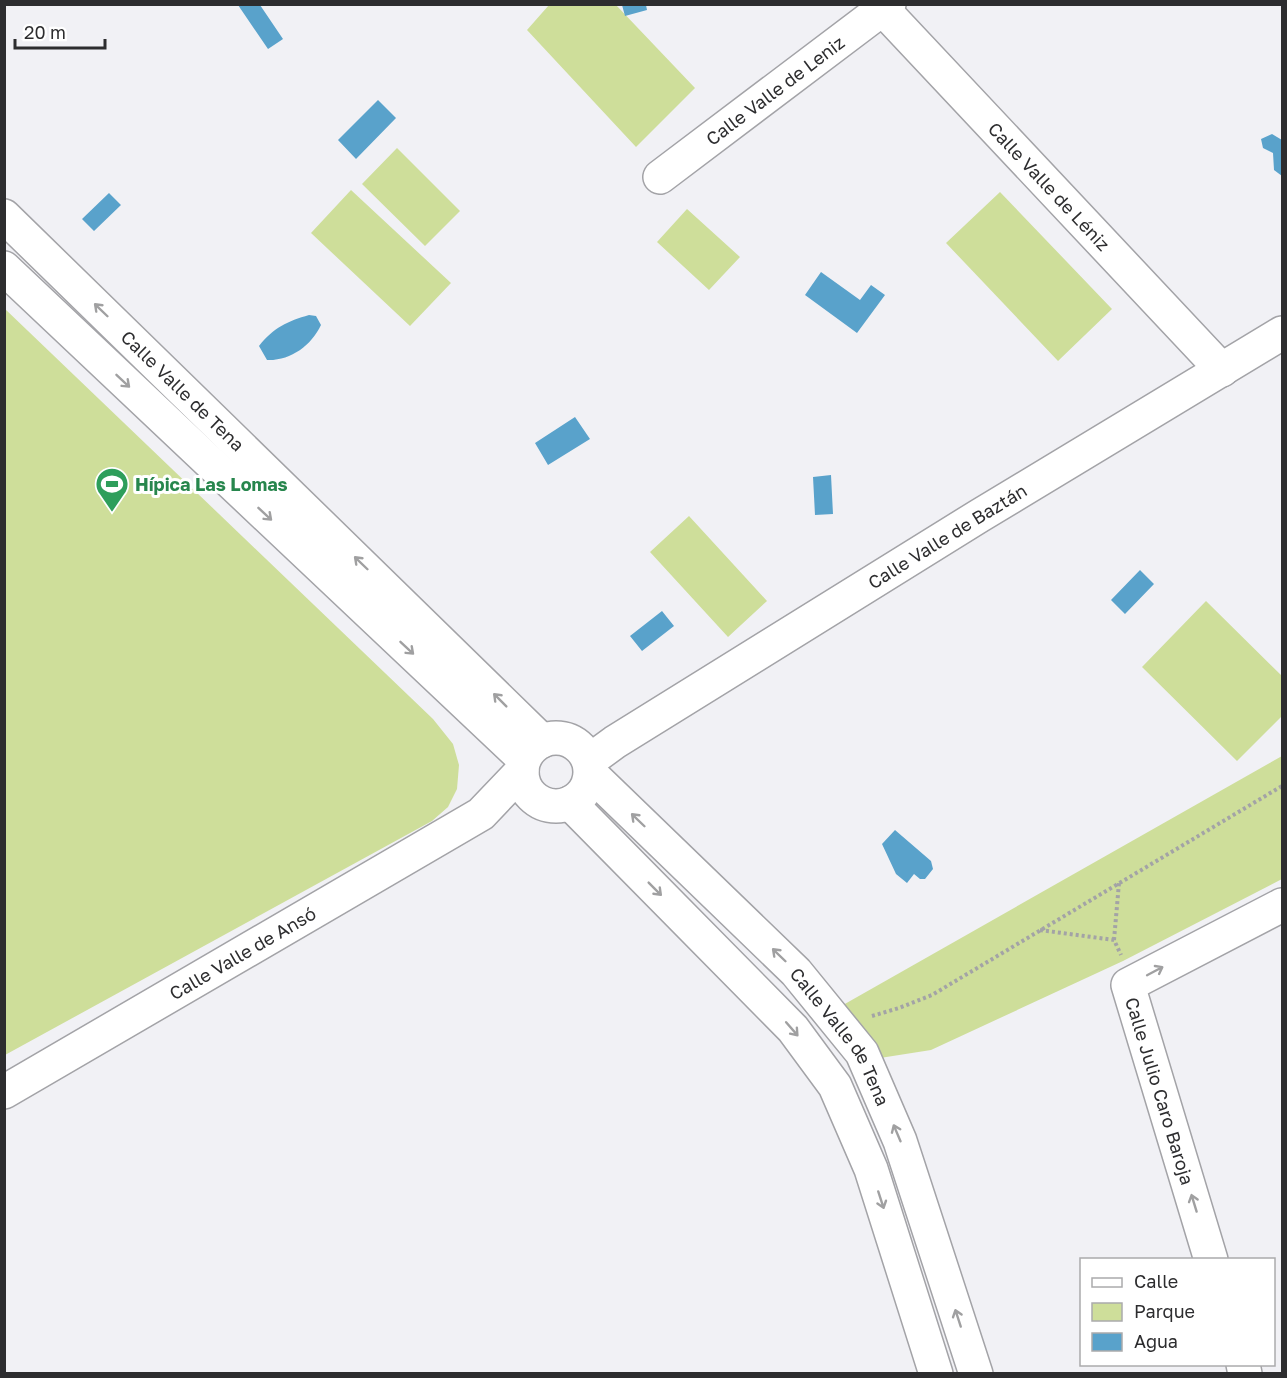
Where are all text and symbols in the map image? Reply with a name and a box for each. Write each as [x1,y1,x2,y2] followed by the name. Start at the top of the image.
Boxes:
[15,12,105,50] scale bar
[24,21,66,43] text: 20 m
[701,31,849,150] street label: Calle Valle de Leniz
[984,117,1115,255] street label: Calle Valle de Léniz
[94,302,109,317] one-way arrow
[117,326,249,456] street label: Calle Valle de Tena
[116,373,131,388] one-way arrow
[94,466,130,513] sports icon: Hípica Las Lomas
[135,473,288,495] place label: Hípica Las Lomas
[864,479,1031,593] street label: Calle Valle de Baztán
[258,507,273,522] one-way arrow
[354,556,369,570] one-way arrow
[399,641,414,655] one-way arrow
[493,692,508,707] one-way arrow
[631,812,646,827] one-way arrow
[648,882,663,897] one-way arrow
[165,902,320,1004] street label: Calle Valle de Ansó
[771,947,786,962] one-way arrow
[786,963,894,1109] street label: Calle Valle de Tena
[1145,965,1163,976] one-way arrow
[1121,995,1199,1187] street label: Calle Julio Caro Baroja
[785,1021,799,1036] one-way arrow
[891,1124,902,1142] one-way arrow
[876,1190,887,1209] one-way arrow
[1188,1194,1199,1213] one-way arrow
[1080,1258,1275,1366] legend
[1134,1270,1178,1292] text: Calle
[1134,1300,1195,1322] text: Parque
[952,1309,963,1328] one-way arrow
[1134,1330,1178,1352] text: Agua

